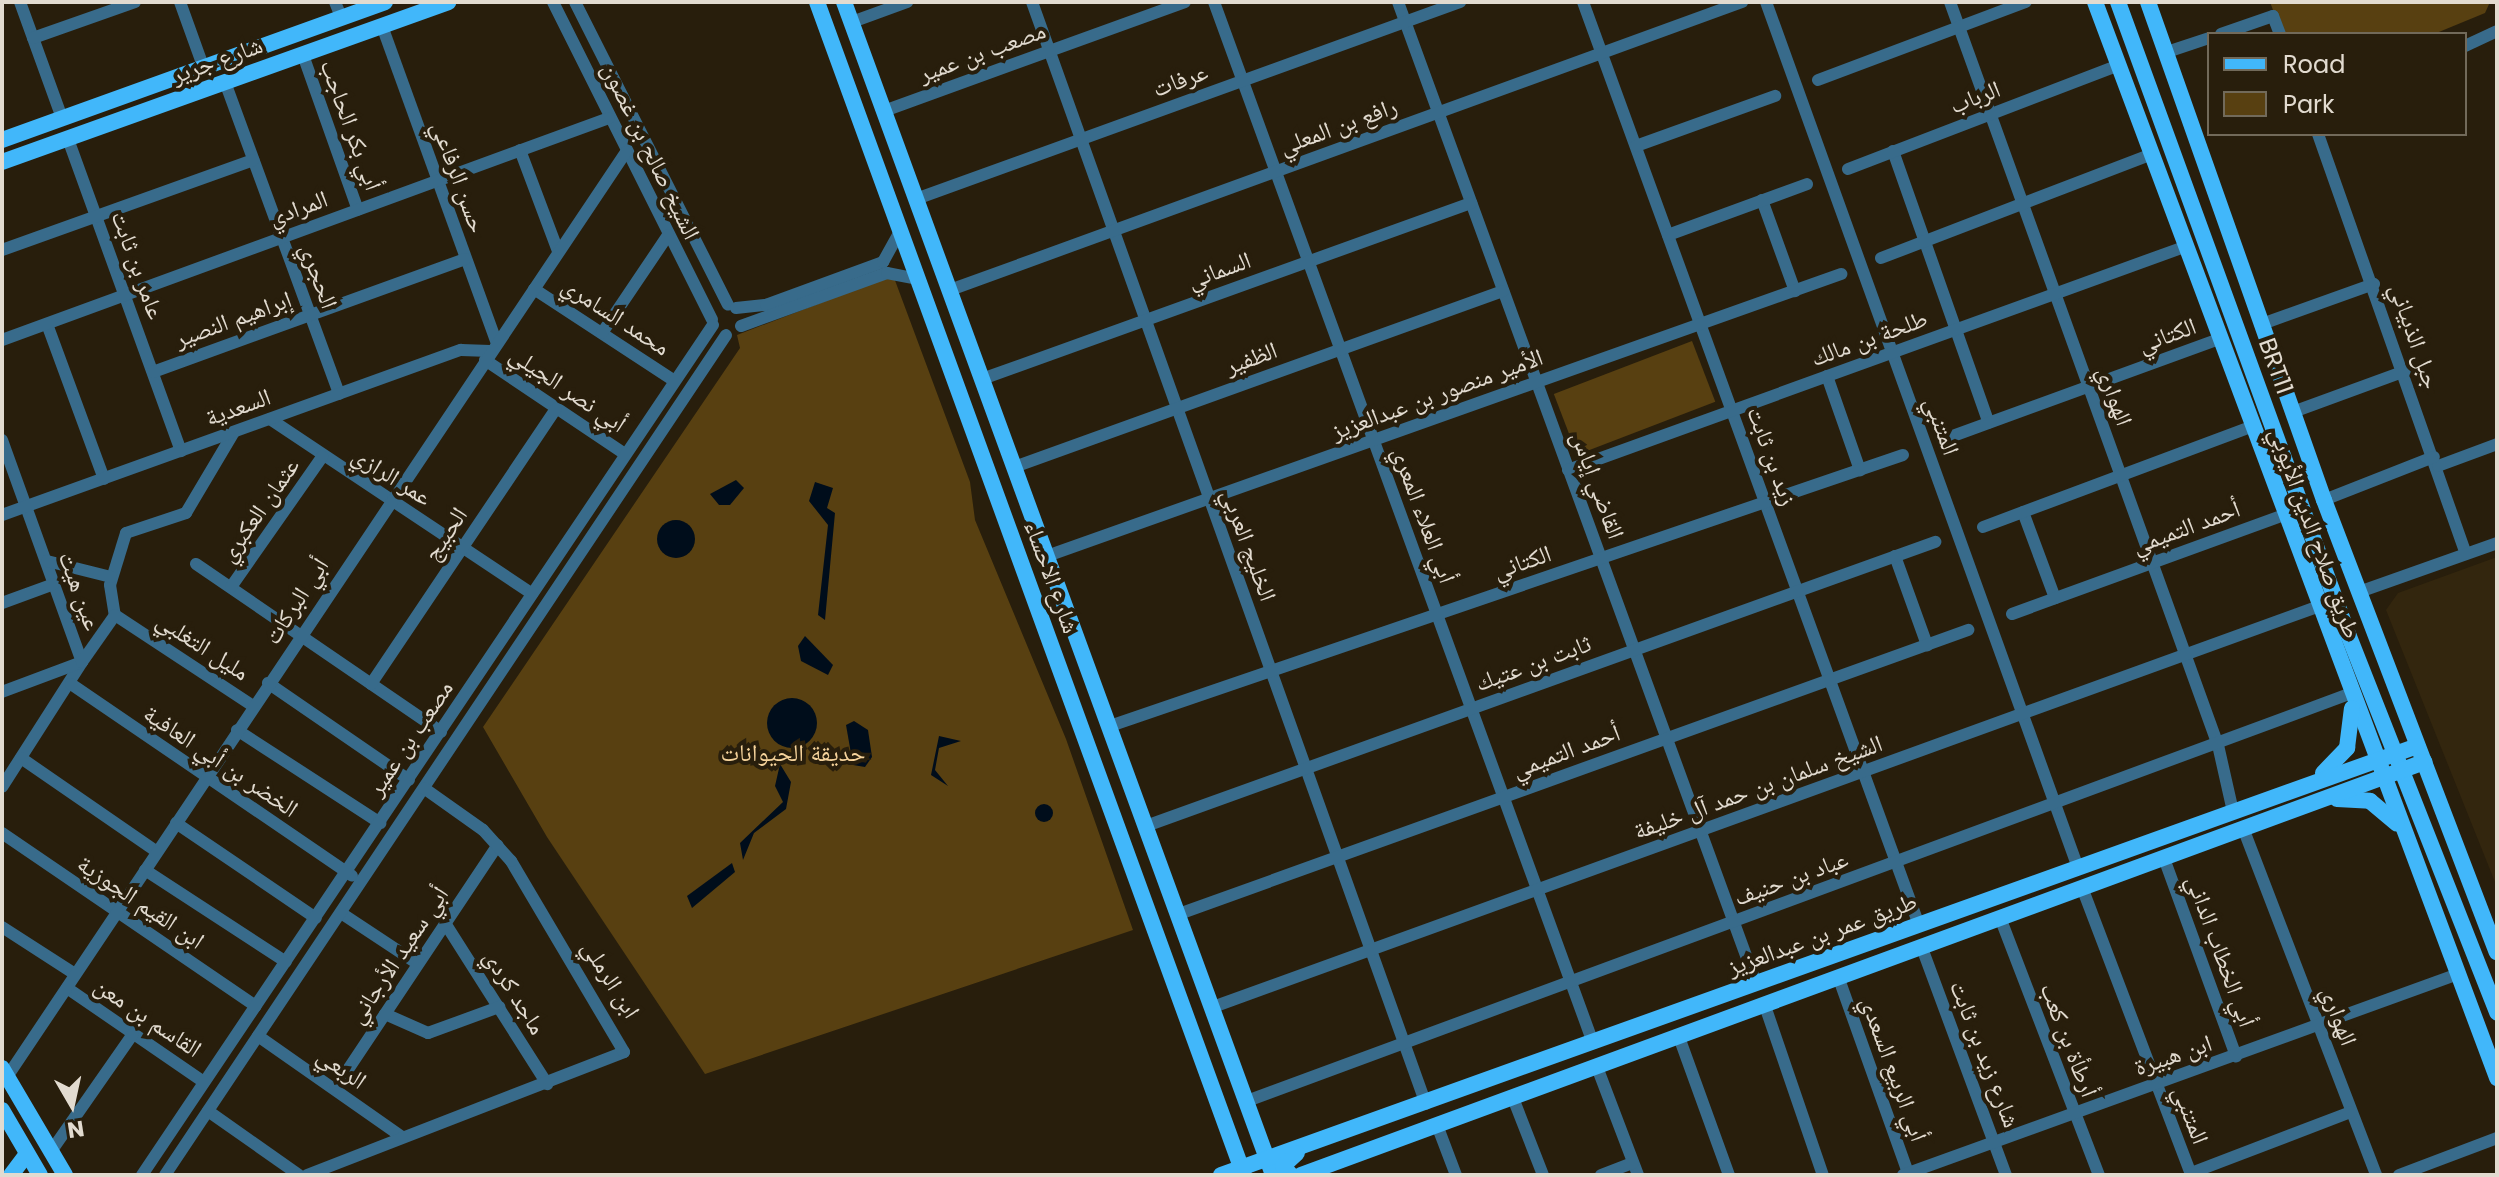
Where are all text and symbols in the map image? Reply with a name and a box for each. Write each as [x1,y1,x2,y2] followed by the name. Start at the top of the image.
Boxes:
[915,16,1049,88] street label: مصعب بن عمير
[167,30,267,90] street label: شارع جرير
[2207,32,2467,136] legend
[2283,48,2345,81] text: Road
[314,56,388,194] street label: أبي بكر الحاجب
[1149,57,1211,103] street label: عرفات
[596,58,706,244] street label: الشيخ صالح بن غصون
[1946,74,2004,120] street label: الرباب
[2283,88,2334,121] text: Park
[1275,91,1401,161] street label: رافع بن المعلي
[425,117,493,237] street label: حسن الرفاعي
[264,184,332,232] street label: المرادي
[105,207,171,323] street label: عامر بن ثابت
[294,239,344,313] street label: الحجري
[1183,245,1255,295] street label: السماني
[557,270,675,362] street label: محمد السامري
[2384,280,2446,392] street label: جبل الذبياني
[171,285,295,353] street label: إبراهيم النصير
[1807,304,1931,372] street label: طلحة بن مالك
[2134,311,2200,359] street label: الكتاني
[2253,334,2299,398] street label: BRT11
[1221,335,1281,381] street label: الظفير
[504,339,632,439] street label: أبي نصر الجيلي
[1327,342,1547,446] street label: الأمير منصور بن عبدالعزيز
[2091,362,2139,430] street label: الهواري
[202,382,274,432] street label: السعدية
[1918,393,1966,459] street label: المتنبي
[1741,403,1803,509] street label: زيد بن ثابت
[2263,424,2367,642] street label: طريق صلاح الدين الأيوبي
[1565,427,1631,543] street label: القاضي إياس
[347,440,437,512] street label: عمر الرازي
[1386,443,1462,587] street label: أبي العلاء المعري
[213,452,305,568] street label: عثمان العكبري
[1215,485,1283,605] street label: الخليج العربي
[2128,494,2244,560] street label: أحمد التميمي
[417,502,473,566] street label: الحبيج
[1018,517,1086,637] street label: شارع الاحساء
[1489,539,1555,585] street label: الكتاني
[53,548,107,634] street label: عين هيت
[257,552,335,650] street label: أبي البركات
[151,605,255,687] street label: مليل التغلبي
[1471,629,1595,697] street label: ثابت بن عتيك
[361,675,459,801] street label: مصعب بن عمير
[138,699,304,823] street label: الخضر بن أبي العافية
[1508,718,1624,784] street label: أحمد التميمي
[1630,729,1886,845] street label: الشيخ سلمان بن حمد آل خليفة
[721,739,865,767] park label: حديقة الحيوانات
[1730,844,1852,912] street label: عباد بن حنيف
[72,849,210,955] street label: ابن القيم الجوزية
[2180,871,2262,1031] street label: أبي الخطاب الداني
[342,881,454,1029] street label: أبي سعيد الأرجاني
[1723,886,1921,982] street label: طريق عمر بن عبدالعزيز
[576,935,646,1023] street label: ابن الرملي
[478,944,552,1040] street label: ماجد كردي
[89,971,207,1063] street label: القاسم بن معن
[1944,977,2026,1131] street label: شارع زيد بن ثابت
[2034,979,2104,1101] street label: أرطأة بن كعب
[2315,982,2363,1050] street label: الهواري
[1855,993,1933,1145] street label: أبي الربيع السعدي
[2130,1028,2216,1082] street label: ابن هبيرة
[312,1041,372,1095] street label: الربعي
[32,1065,112,1145] north arrow
[2167,1082,2215,1148] street label: المتنبي
[65,1113,86,1146] text: N

